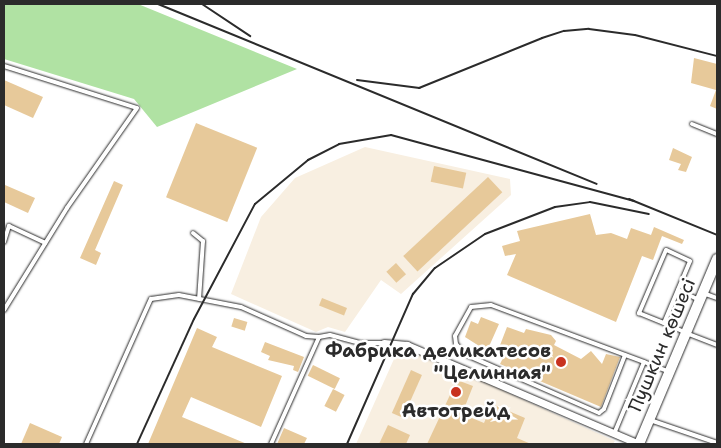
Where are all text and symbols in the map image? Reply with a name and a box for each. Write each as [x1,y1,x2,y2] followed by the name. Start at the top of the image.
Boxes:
[624,275,700,415] street label: Пушкин көшесі
[325,340,551,384] place label: Фабрика деликатесов "Целинная"
[555,356,567,368] marker: Фабрика деликатесов "Целинная"
[450,386,462,398] marker: Автотрейд
[402,400,510,422] place label: Автотрейд

